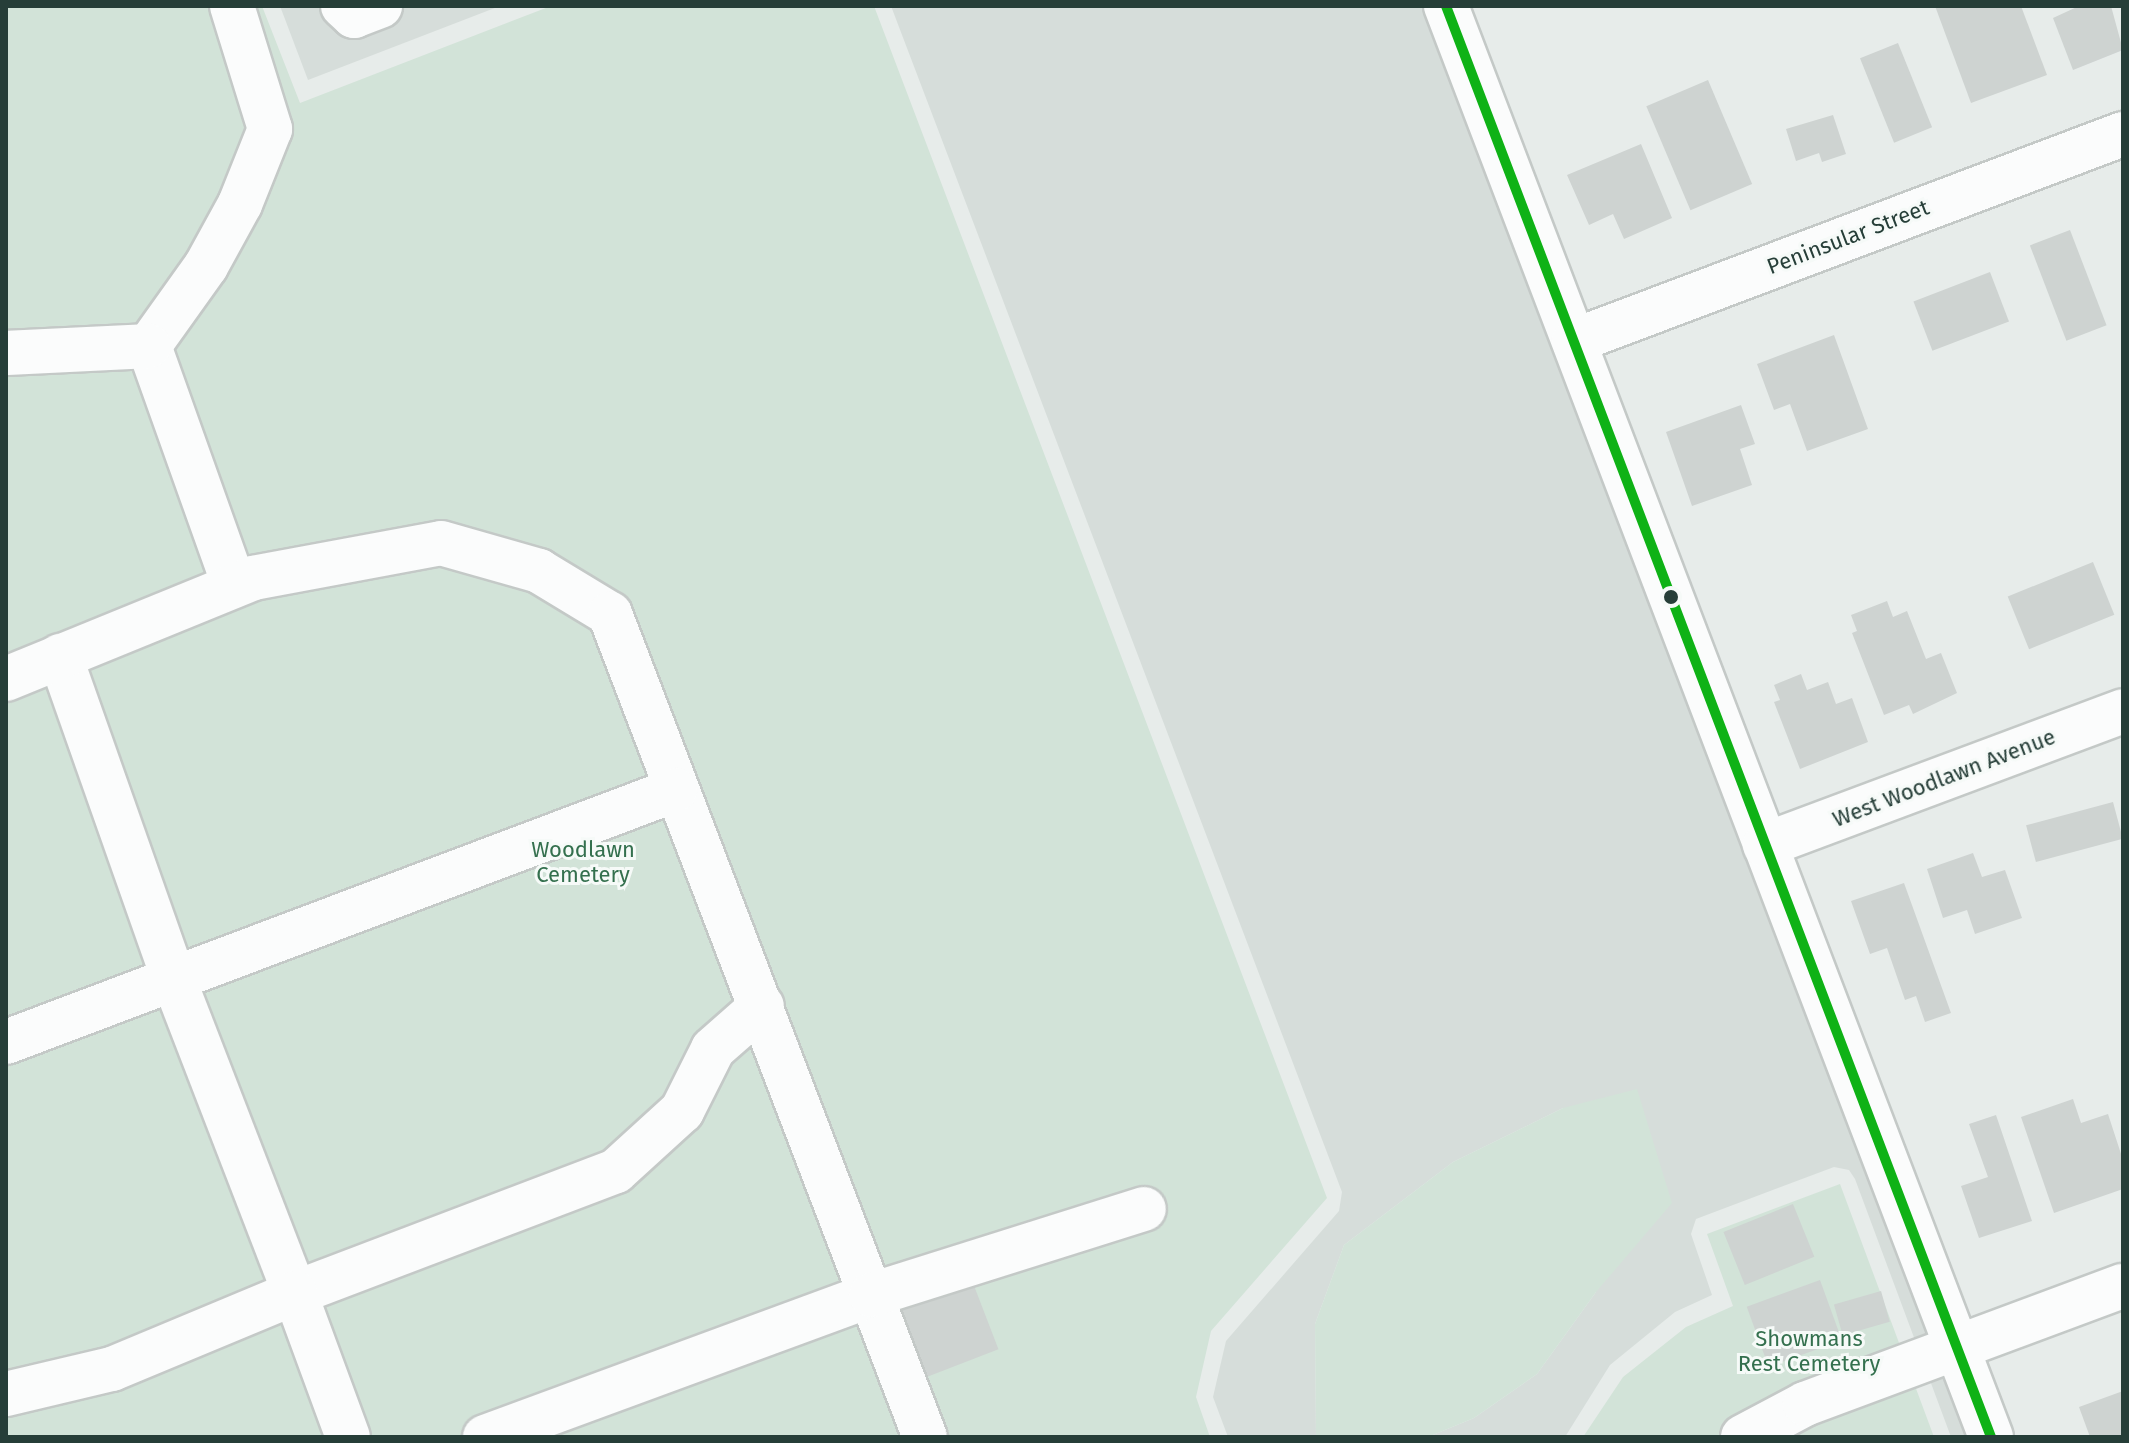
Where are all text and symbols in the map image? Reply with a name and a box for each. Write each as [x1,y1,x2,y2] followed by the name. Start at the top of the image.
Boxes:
[1763,194,1933,280] street label: Peninsular Street
[1663,589,1679,605] unlabelled marker
[1829,723,2059,833] street label: West Woodlawn Avenue
[531,836,635,888] park label: Woodlawn Cemetery
[1738,1325,1880,1376] park label: Showmans Rest Cemetery

